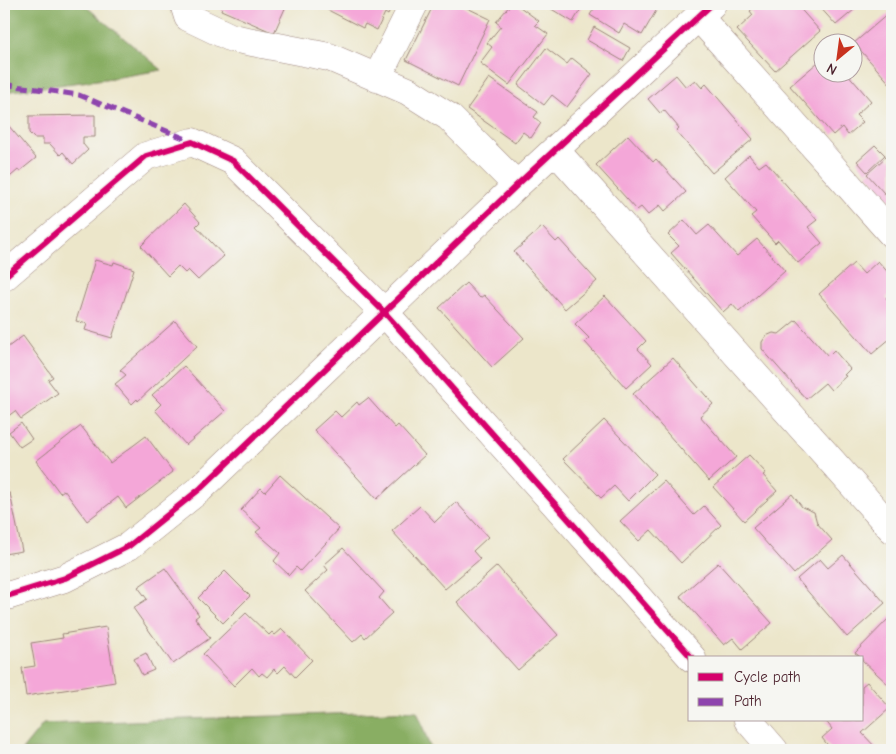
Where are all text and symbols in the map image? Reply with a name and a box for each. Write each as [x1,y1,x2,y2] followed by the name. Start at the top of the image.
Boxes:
[814,32,864,82] north arrow
[824,59,840,79] text: N
[688,656,864,722] legend
[734,668,801,686] text: Cycle path
[734,692,762,710] text: Path

